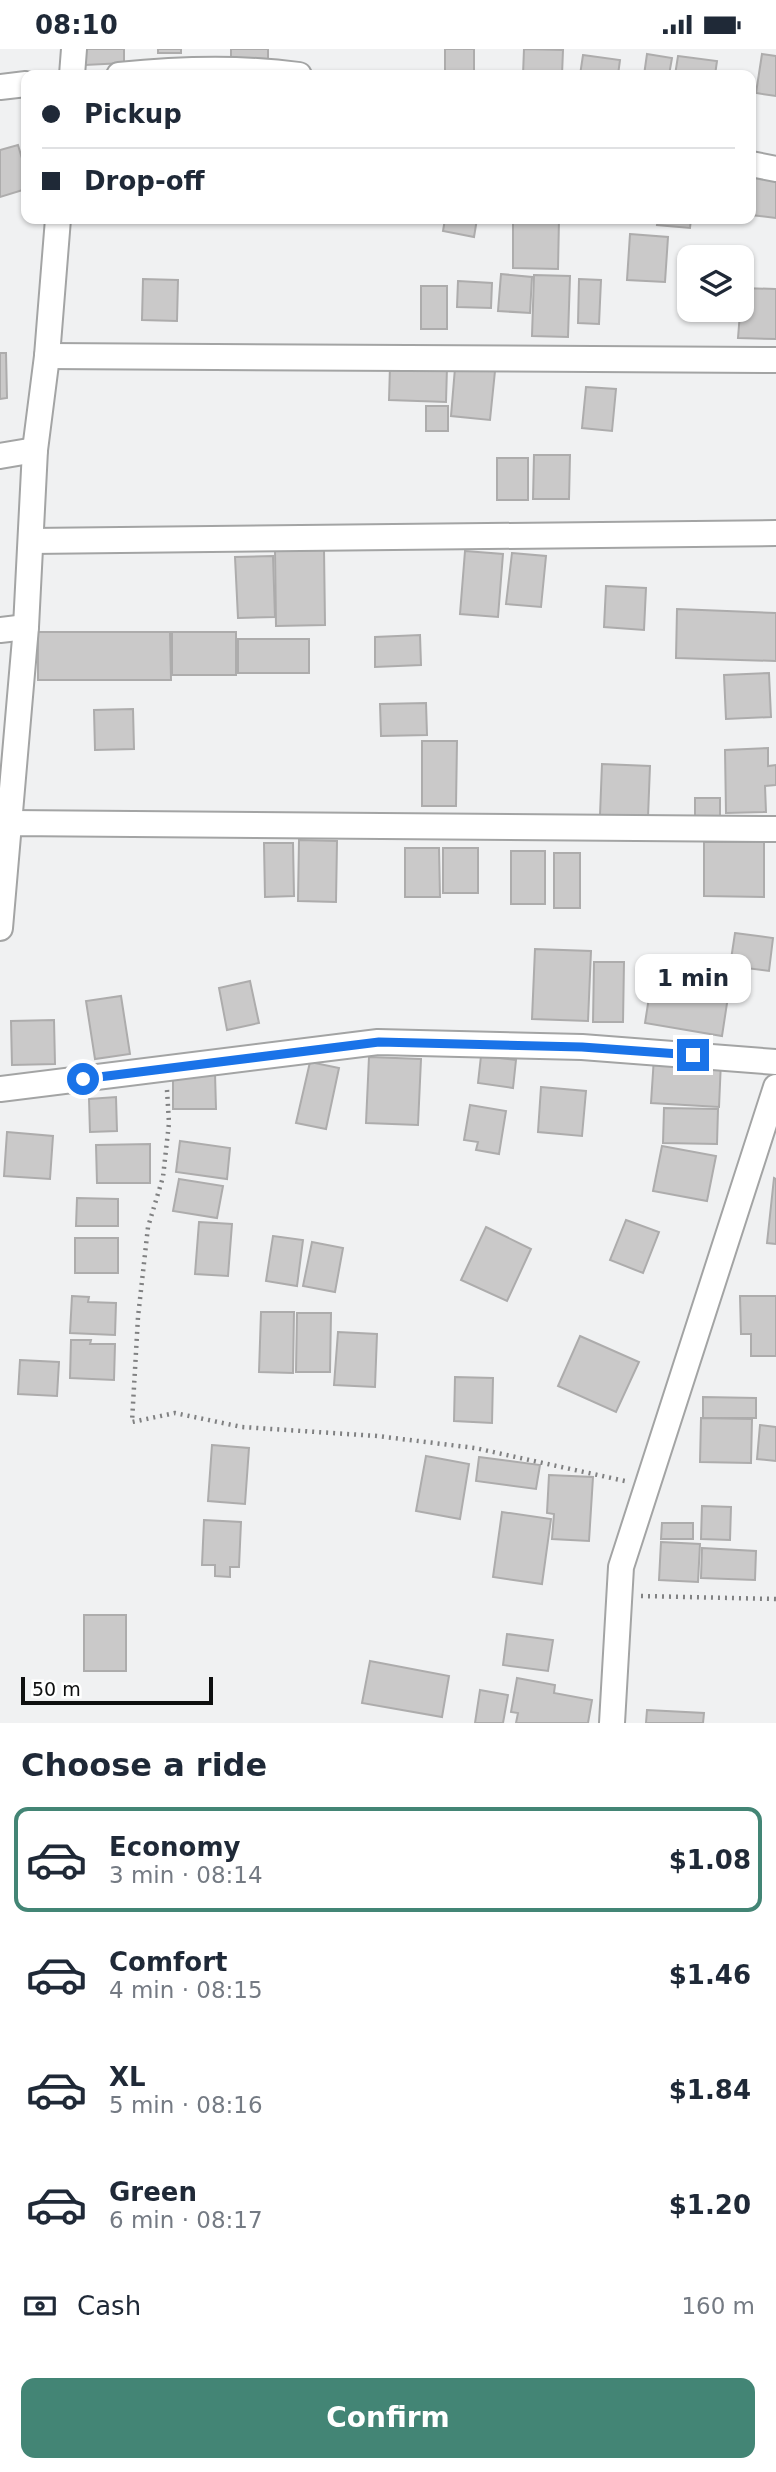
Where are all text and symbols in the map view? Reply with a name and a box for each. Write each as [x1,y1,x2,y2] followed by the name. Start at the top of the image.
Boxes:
[35,10,118,40] text: 08:10
[84,99,182,129] text: Pickup
[84,166,205,196] text: Drop-off
[677,245,754,322] map controls
[677,245,754,322] button: layers
[635,953,751,1003] callout: 1 min
[657,965,729,991] text: 1 min
[677,1039,709,1071] route end
[67,1063,99,1095] route start
[21,1674,214,1706] scale bar
[32,1678,81,1700] text: 50 m
[21,1746,267,1784] text: Choose a ride
[25,1828,88,1891] icon: car
[109,1832,240,1862] text: Economy
[669,1845,751,1875] text: $1.08
[109,1862,263,1888] text: 3 min · 08:14
[25,1943,88,2006] icon: car
[109,1947,227,1977] text: Comfort
[669,1960,751,1990] text: $1.46
[109,1977,263,2003] text: 4 min · 08:15
[25,2058,88,2121] icon: car
[109,2062,146,2092] text: XL
[669,2075,751,2105] text: $1.84
[109,2092,263,2118] text: 5 min · 08:16
[25,2173,88,2236] icon: car
[109,2177,197,2207] text: Green
[669,2190,751,2220] text: $1.20
[109,2207,263,2233] text: 6 min · 08:17
[21,2287,59,2325] icon: cash
[77,2291,141,2321] text: Cash
[681,2293,755,2319] text: 160 m
[21,2378,755,2458] button: Confirm

